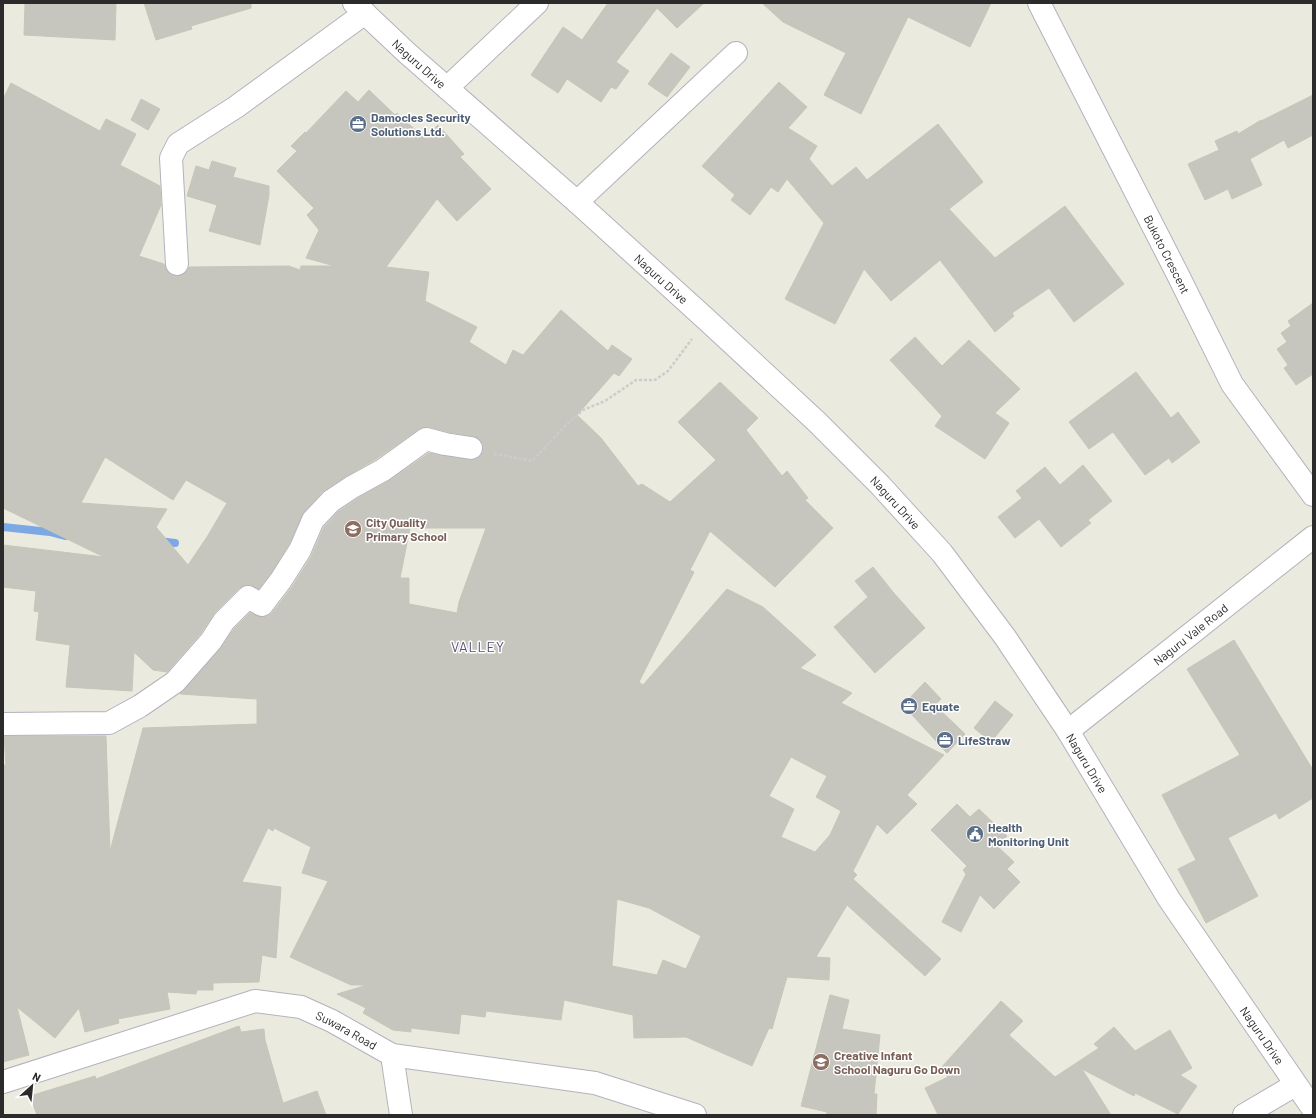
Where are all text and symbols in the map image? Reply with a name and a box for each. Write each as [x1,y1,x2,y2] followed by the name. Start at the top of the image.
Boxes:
[390,36,449,91] street label: Naguru Drive
[371,110,471,138] place label: Damocles Security Solutions Ltd.
[348,114,368,134] office icon: Damocles Security Solutions Ltd.
[1141,212,1193,296] street label: Bukoto Crescent
[632,251,691,306] street label: Naguru Drive
[868,473,924,532] street label: Naguru Drive
[366,515,447,543] place label: City Quality Primary School
[343,519,363,539] school or university icon: City Quality Primary School
[1150,600,1230,668] street label: Naguru Vale Road
[451,638,505,655] district label: VALLEY
[899,696,919,716] office icon: Equate
[922,699,960,713] place label: Equate
[935,730,955,750] office icon: LifeStraw
[1064,731,1110,795] street label: Naguru Drive
[958,733,1011,747] place label: LifeStraw
[988,820,1070,848] place label: Health Monitoring Unit
[965,824,985,844] public building icon: Health Monitoring Unit
[1238,1004,1287,1067] street label: Naguru Drive
[314,1008,380,1052] street label: Suwara Road
[834,1048,960,1076] place label: Creative Infant School Naguru Go Down
[811,1052,831,1072] school or university icon: Creative Infant School Naguru Go Down
[12,1066,52,1106] north arrow
[31,1069,43,1084] text: N

